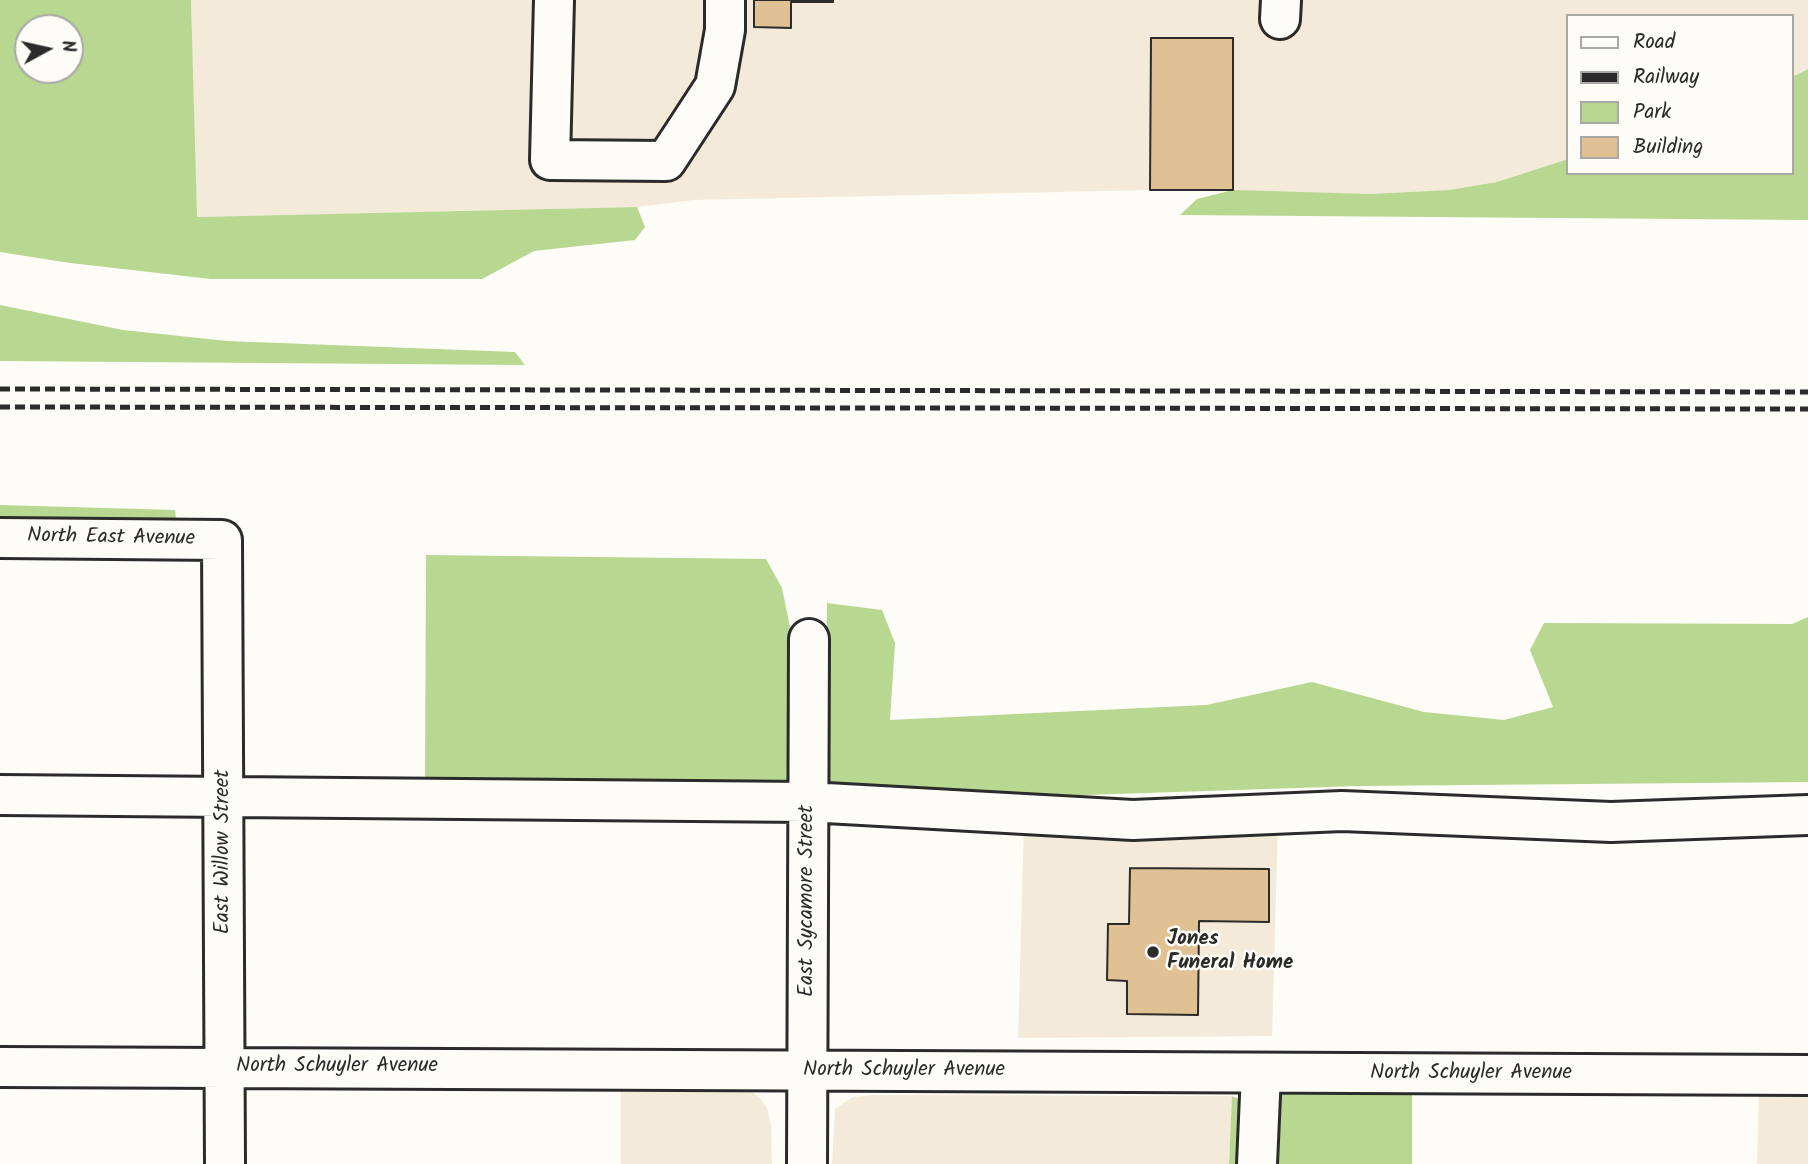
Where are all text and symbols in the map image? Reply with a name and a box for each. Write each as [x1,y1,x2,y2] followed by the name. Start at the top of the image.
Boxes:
[14,14,84,84] north arrow
[1566,14,1794,175] legend
[1633,26,1675,59] text: Road
[52,38,84,54] text: N
[1633,61,1699,94] text: Railway
[1633,96,1671,129] text: Park
[1633,131,1703,164] text: Building
[27,525,195,553] street label: North East Avenue
[211,770,237,934] street label: East Willow Street
[795,805,821,997] street label: East Sycamore Street
[1167,927,1293,977] place label: Jones Funeral Home
[1145,944,1161,960] marker: Jones Funeral Home
[236,1054,438,1080] street label: North Schuyler Avenue
[803,1058,1005,1084] street label: North Schuyler Avenue
[1370,1061,1572,1087] street label: North Schuyler Avenue

